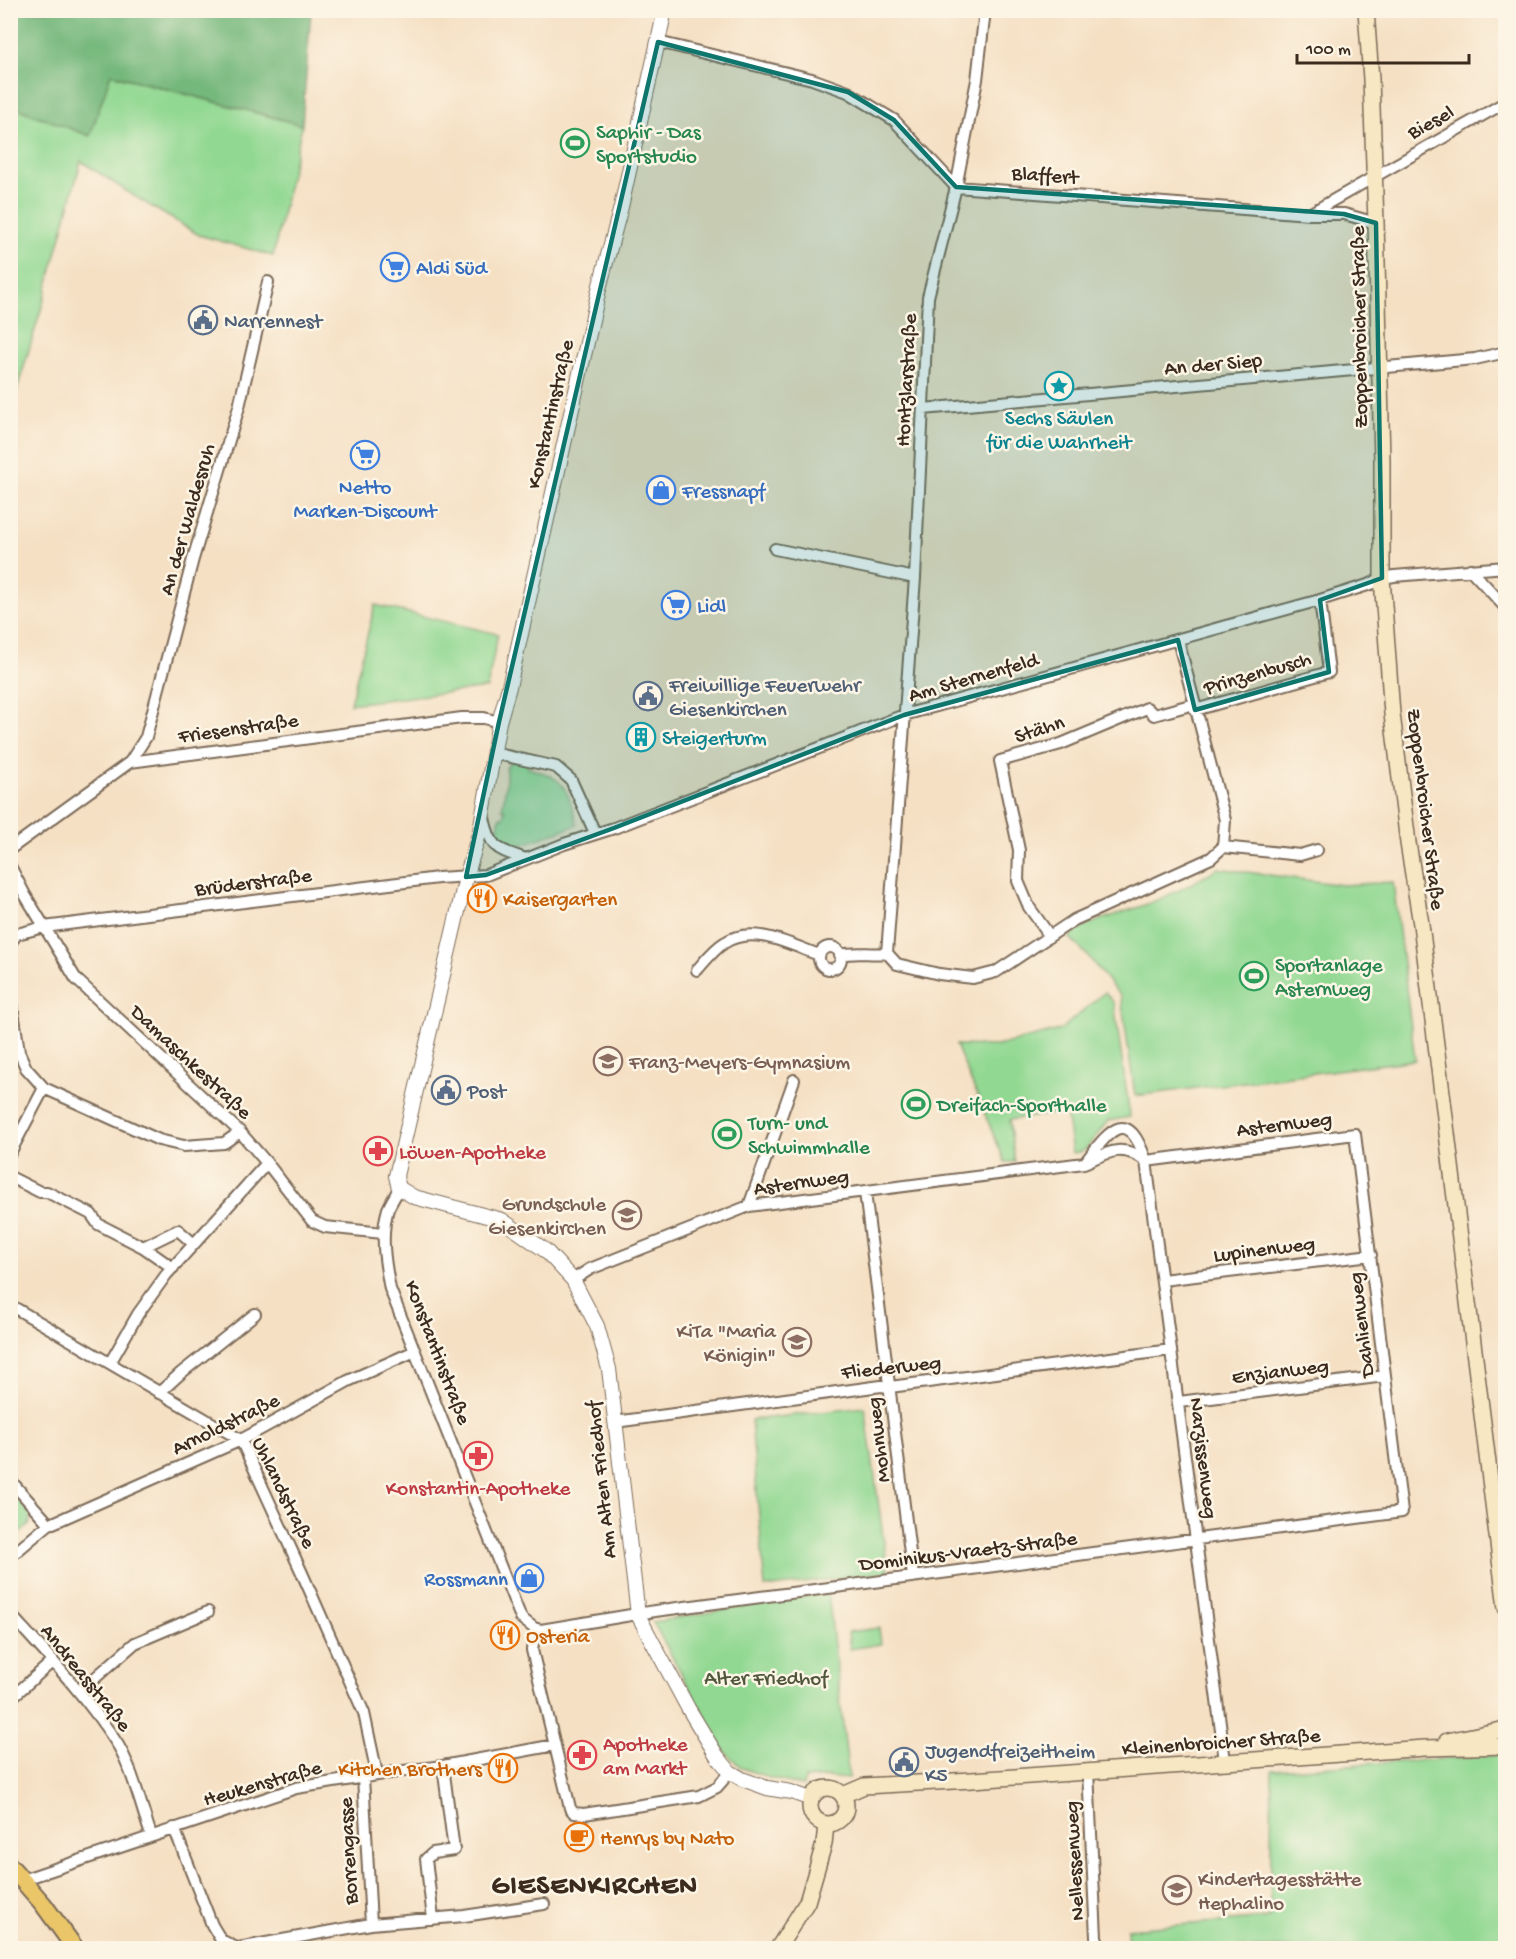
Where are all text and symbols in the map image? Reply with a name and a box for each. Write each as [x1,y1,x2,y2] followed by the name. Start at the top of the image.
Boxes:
[1297,27,1470,65] scale bar
[1305,40,1351,61] text: 100 m
[1403,101,1459,147] street label: Biesel
[596,122,702,171] place label: Saphir - Das Sportstudio
[559,127,591,159] sports icon: Saphir - Das Sportstudio
[1010,163,1081,192] street label: Blaffert
[1347,224,1376,428] street label: Zoppenbroicher Straße
[379,251,411,283] supermarket icon: Aldi Süd
[416,258,488,283] place label: Aldi Süd
[187,304,219,336] public building icon: Narrennest
[224,311,325,336] place label: Narrennest
[893,312,925,447] street label: Hontzlarstraße
[523,337,582,492] street label: Konstantinstraße
[1163,350,1264,383] street label: An der Siep
[1043,370,1075,402] place icon: Sechs Säulen für die Wahrheit
[986,408,1134,457] place label: Sechs Säulen für die Wahrheit
[349,439,381,471] supermarket icon: Netto Marken-Discount
[156,441,223,599] street label: An der Waldesruh
[645,474,677,506] shop icon: Fressnapf
[294,477,439,526] place label: Netto Marken-Discount
[681,481,766,506] place label: Fressnapf
[660,589,692,621] supermarket icon: Lidl
[697,596,726,621] place label: Lidl
[906,648,1043,710] street label: Am Sternenfeld
[1200,648,1315,703] street label: Prinzenbusch
[668,675,862,724] place label: Freiwillige Feuerwehr Giesenkirchen
[632,680,664,712] public building icon: Freiwillige Feuerwehr Giesenkirchen
[1399,707,1448,913] street label: Zoppenbroicher Straße
[176,709,301,751] street label: Friesenstraße
[1012,712,1068,751] street label: Stähn
[625,721,657,753] building icon: Steigerturm
[662,728,767,753] place label: Steigerturm
[193,865,314,904] street label: Brüderstraße
[466,882,498,914] restaurant icon: Kaisergarten
[503,889,617,914] place label: Kaisergarten
[1275,955,1384,1004] place label: Sportanlage Asternweg
[1238,960,1270,992] sports icon: Sportanlage Asternweg
[122,999,256,1127] street label: Damaschkestraße
[592,1045,624,1077] school or university icon: Franz-Meyers-Gymnasium
[628,1052,850,1077] place label: Franz-Meyers-Gymnasium
[430,1074,462,1106] public building icon: Post
[466,1081,508,1106] place label: Post
[900,1088,932,1120] sports icon: Dreifach-Sporthalle
[935,1095,1108,1120] place label: Dreifach-Sporthalle
[1235,1108,1334,1145] street label: Asternweg
[747,1113,871,1162] place label: Turn- und Schwimmhalle
[711,1118,743,1150] sports icon: Turn- und Schwimmhalle
[362,1135,394,1167] pharmacy icon: Löwen-Apotheke
[399,1142,547,1167] place label: Löwen-Apotheke
[752,1165,851,1204] street label: Asternweg
[488,1194,607,1243] place label: Grundschule Giesenkirchen
[611,1199,643,1231] school or university icon: Grundschule Giesenkirchen
[1212,1233,1317,1270] street label: Lupinenweg
[1345,1271,1383,1381] street label: Dahlienweg
[397,1278,475,1430] street label: Konstantinstraße
[677,1321,777,1370] place label: KiTa "Maria Königin"
[781,1326,813,1358] school or university icon: KiTa "Maria Königin"
[839,1352,943,1387] street label: Fliederweg
[1230,1355,1330,1392] street label: Enzianweg
[169,1389,285,1463] street label: Arnoldstraße
[863,1395,898,1484] street label: Mohnweg
[1182,1396,1221,1521] street label: Narzissenweg
[583,1398,624,1560] street label: Am Alten Friedhof
[244,1434,320,1554] street label: Uhlandstraße
[462,1440,494,1472] pharmacy icon: Konstantin-Apotheke
[386,1478,571,1503] place label: Konstantin-Apotheke
[856,1528,1080,1579] street label: Dominikus-Vraetz-Straße
[513,1562,545,1594] shop icon: Rossmann
[424,1569,508,1594] place label: Rossmann
[489,1619,521,1651] restaurant icon: Osteria
[33,1620,136,1739] street label: Andreasstraße
[526,1626,591,1651] place label: Osteria
[704,1668,829,1693] park label: Alter Friedhof
[1121,1725,1323,1764] street label: Kleinenbroicher Straße
[603,1734,689,1783] place label: Apotheke am Markt
[566,1739,598,1771] pharmacy icon: Apotheke am Markt
[925,1741,1095,1790] place label: Jugendfreizeitheim K5
[888,1746,920,1778] public building icon: Jugendfreizeitheim K5
[487,1752,519,1784] restaurant icon: Kitchen Brothers
[201,1756,326,1814] street label: Heukenstraße
[338,1759,483,1784] place label: Kitchen Brothers
[335,1795,366,1906] street label: Borrengasse
[1061,1800,1092,1921] street label: Nellessenweg
[563,1821,595,1853] cafe icon: Henrys by Nato
[600,1828,735,1853] place label: Henrys by Nato
[1198,1869,1363,1918] place label: Kindertagesstätte Hephalino
[492,1872,698,1904] district label: GIESENKIRCHEN
[1161,1874,1193,1906] school or university icon: Kindertagesstätte Hephalino

